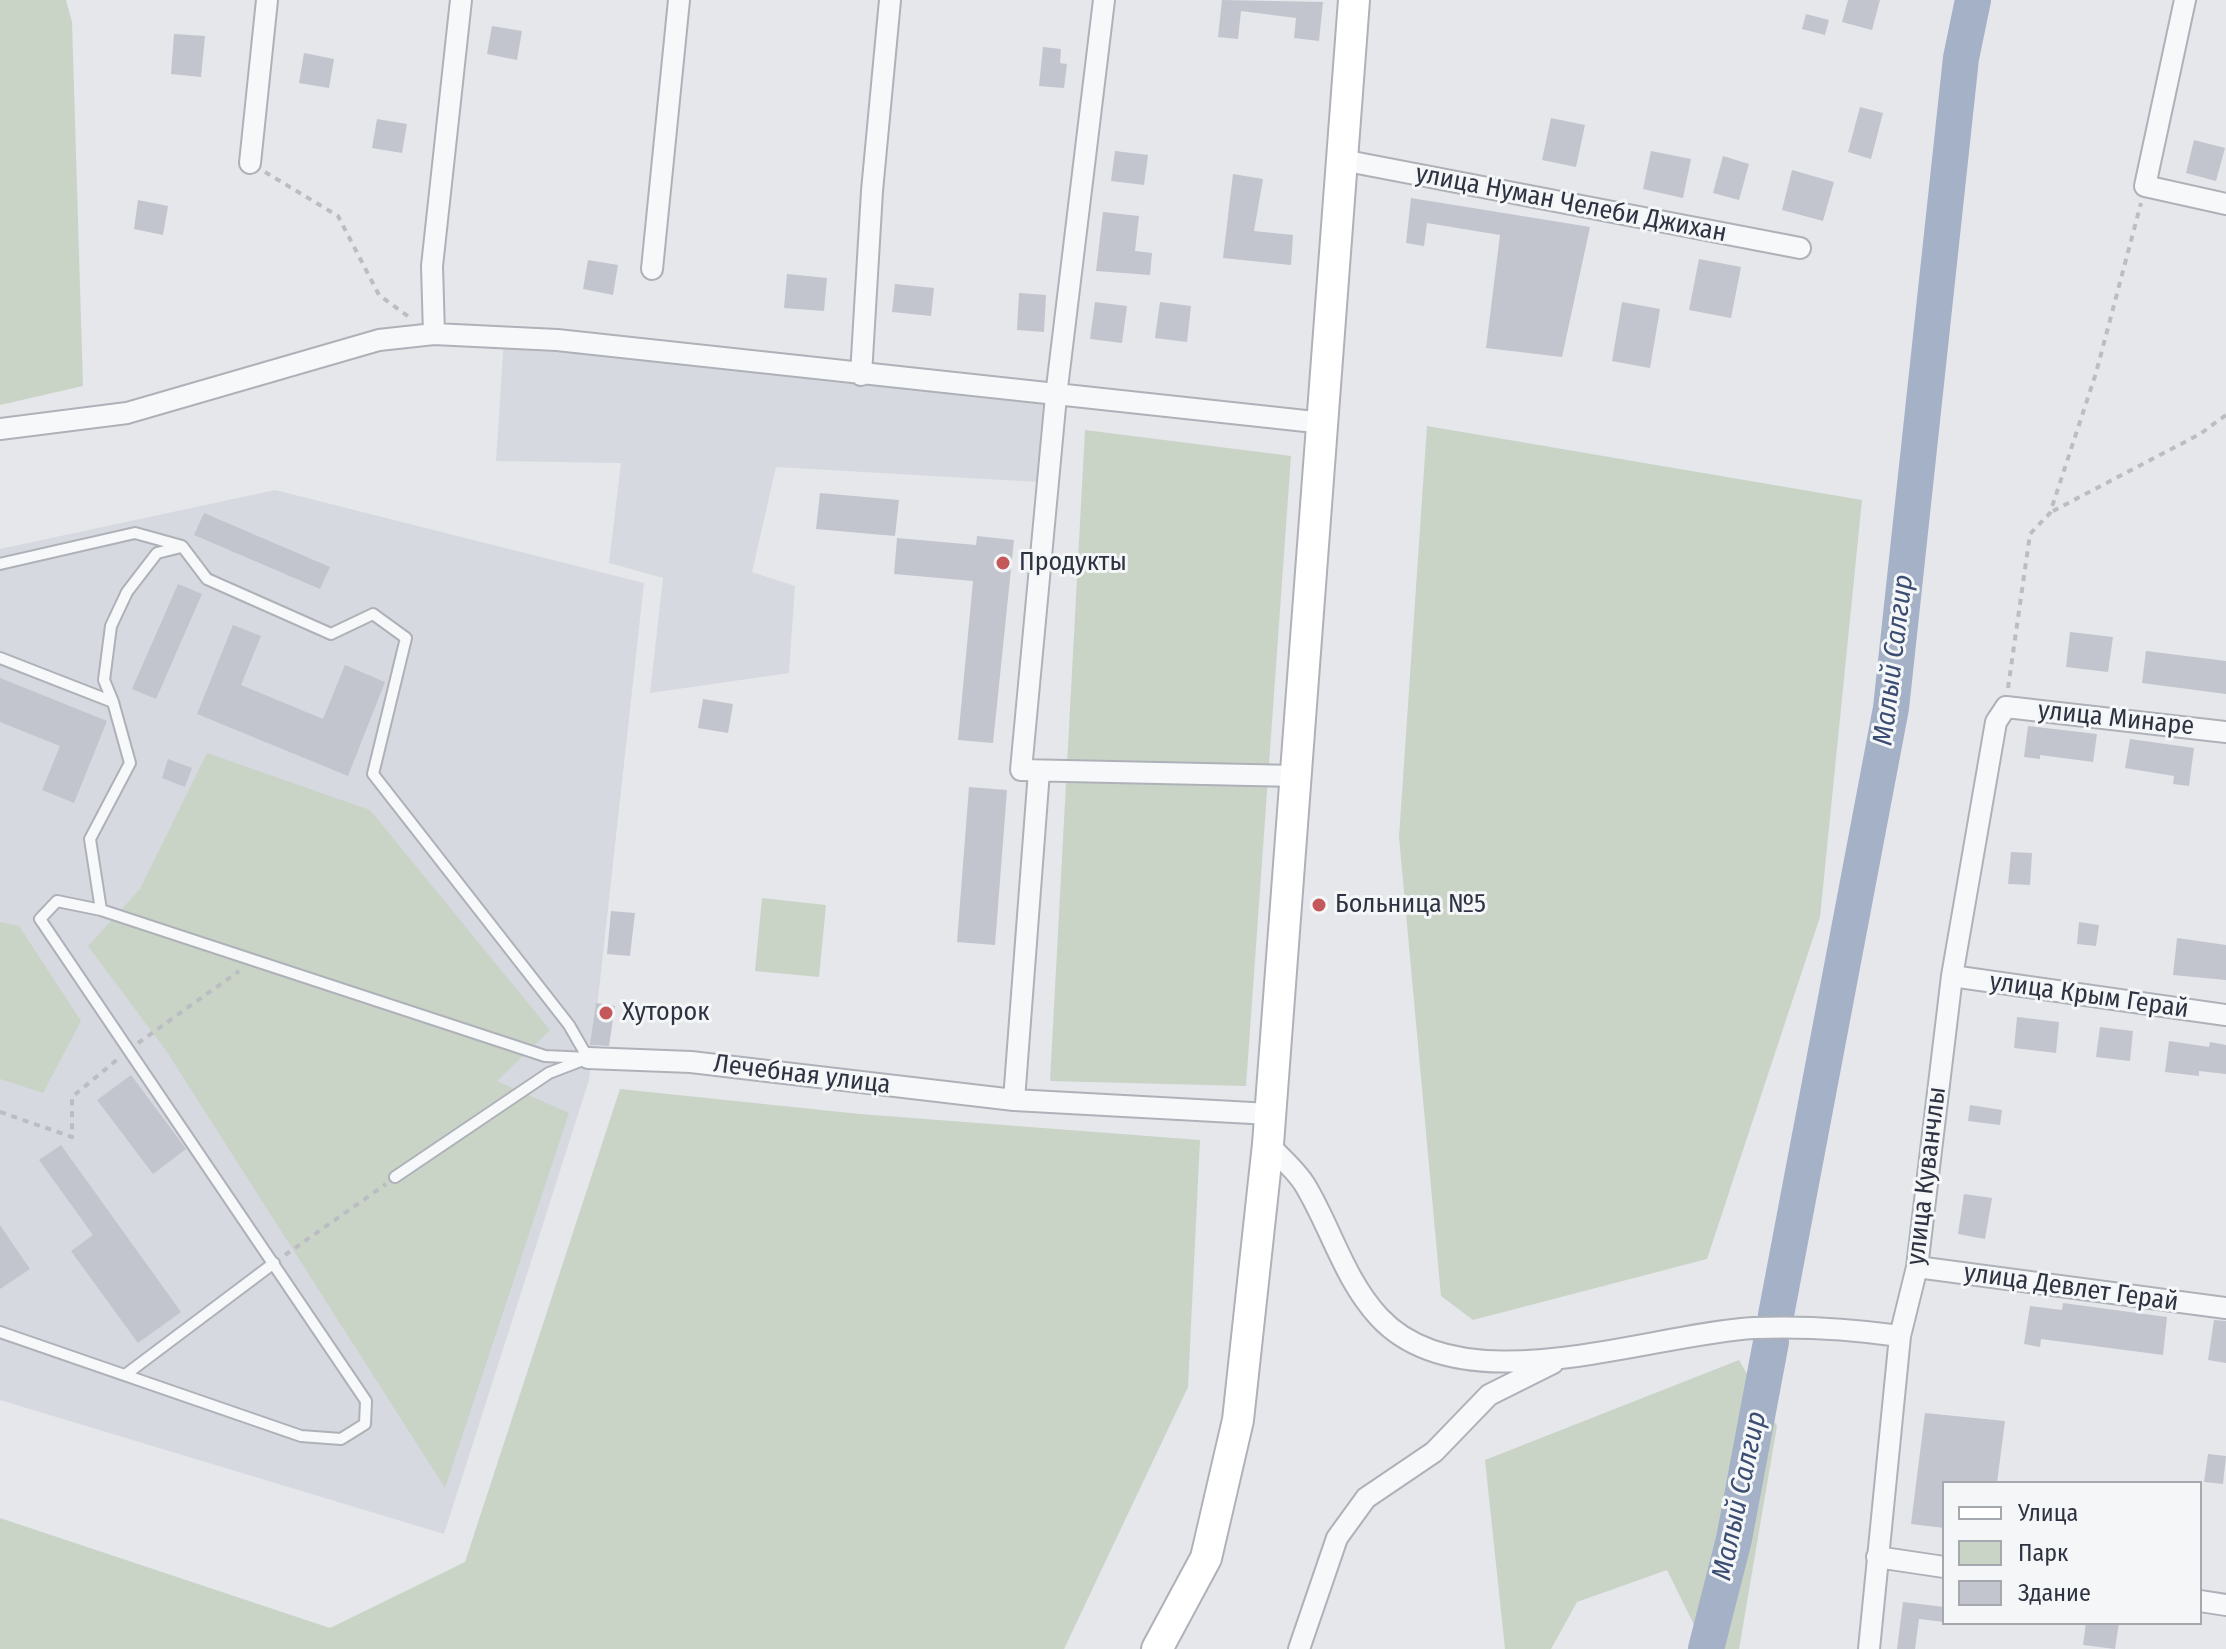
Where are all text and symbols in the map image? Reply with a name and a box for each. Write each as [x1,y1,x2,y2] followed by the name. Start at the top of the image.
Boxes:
[1413,159,1729,249] street label: улица Нуман Челеби Джихан
[1019,547,1127,579] place label: Продукты
[994,554,1012,572] marker: Продукты
[1867,573,1921,747] water label: Малый Салгир
[2036,695,2196,743] street label: улица Минаре
[1335,889,1486,921] place label: Больница №5
[1310,896,1328,914] marker: Больница №5
[1987,967,2191,1025] street label: улица Крым Герай
[622,997,709,1029] place label: Хуторок
[597,1004,615,1022] marker: Хуторок
[712,1049,892,1101] street label: Лечебная улица
[1901,1085,1953,1267] street label: улица Куванчлы
[1962,1258,2180,1318] street label: улица Девлет Герай
[1706,1409,1774,1583] water label: Малый Салгир
[1942,1481,2202,1625] legend
[2018,1499,2078,1527] text: Улица
[2018,1539,2068,1567] text: Парк
[2018,1579,2091,1607] text: Здание

